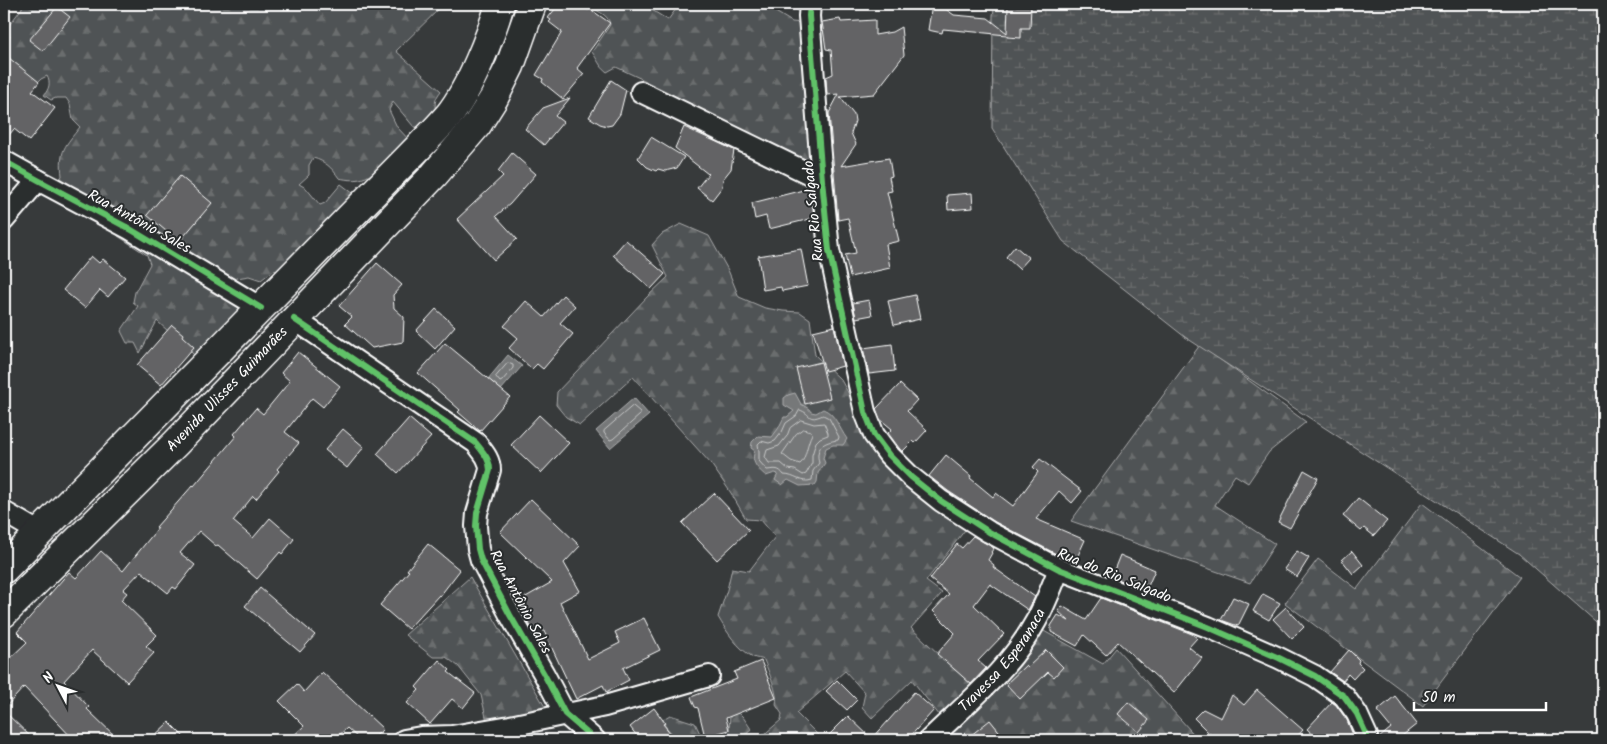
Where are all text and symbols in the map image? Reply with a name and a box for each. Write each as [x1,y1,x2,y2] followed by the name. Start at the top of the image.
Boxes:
[797,159,831,263] street label: Rua Rio Salgado
[83,184,196,261] street label: Rua Antônio Sales
[161,321,294,458] street label: Avenida Ulisses Guimarães
[1053,542,1175,610] street label: Rua do Rio Salgado
[482,546,558,659] street label: Rua Antônio Sales
[953,604,1053,718] street label: Travessa Esperanaca
[32,662,82,712] north arrow
[38,667,60,689] text: N
[1414,679,1547,711] scale bar
[1422,686,1456,710] text: 50 m

